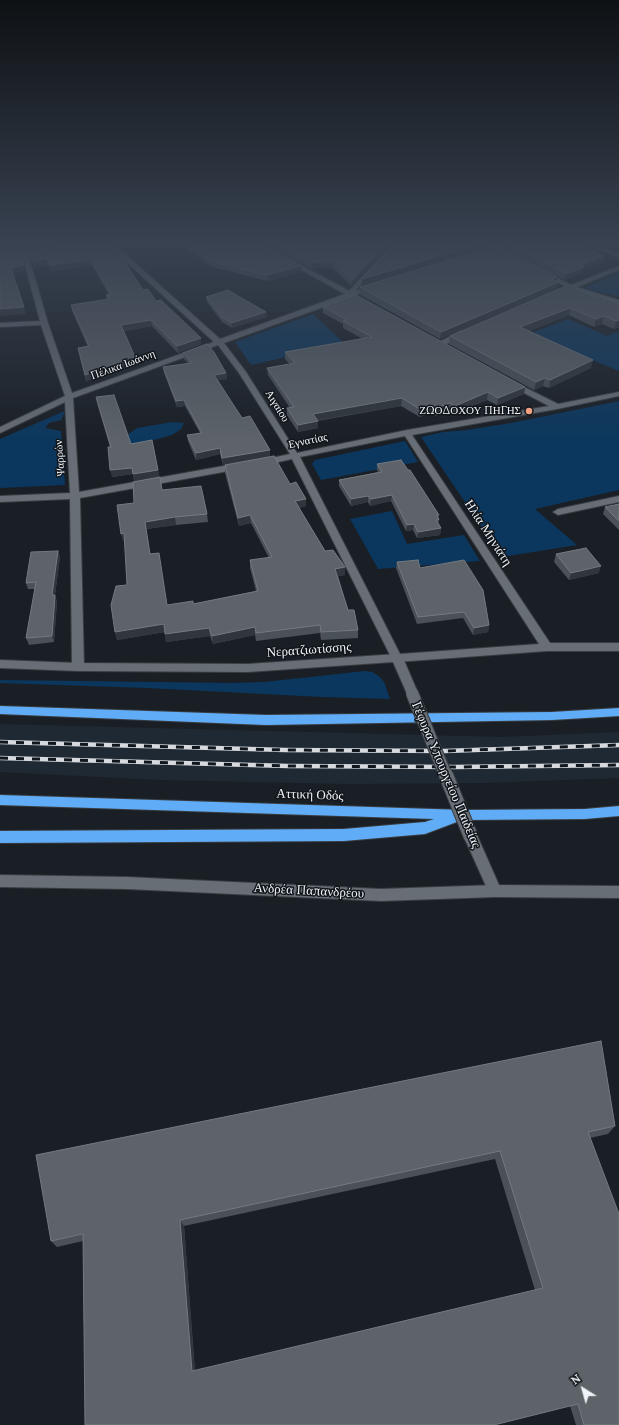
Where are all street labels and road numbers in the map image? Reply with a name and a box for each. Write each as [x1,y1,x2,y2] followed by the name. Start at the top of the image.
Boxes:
[89,347,157,383] street label: Πέλικα Ιωάννη
[262,387,292,425] street label: Αιγαίου
[287,430,329,452] street label: Εγνατίας
[52,439,68,477] street label: Ψαρρών
[461,497,515,569] street label: Ηλία Μηνιάτη
[266,639,352,661] street label: Νερατζιωτίσσης
[408,699,484,851] street label: Γέφυρα Υπουργείου Παιδείας
[276,786,344,804] street label: Αττική Οδός
[253,880,365,902] street label: Ανδρέα Παπανδρέου

